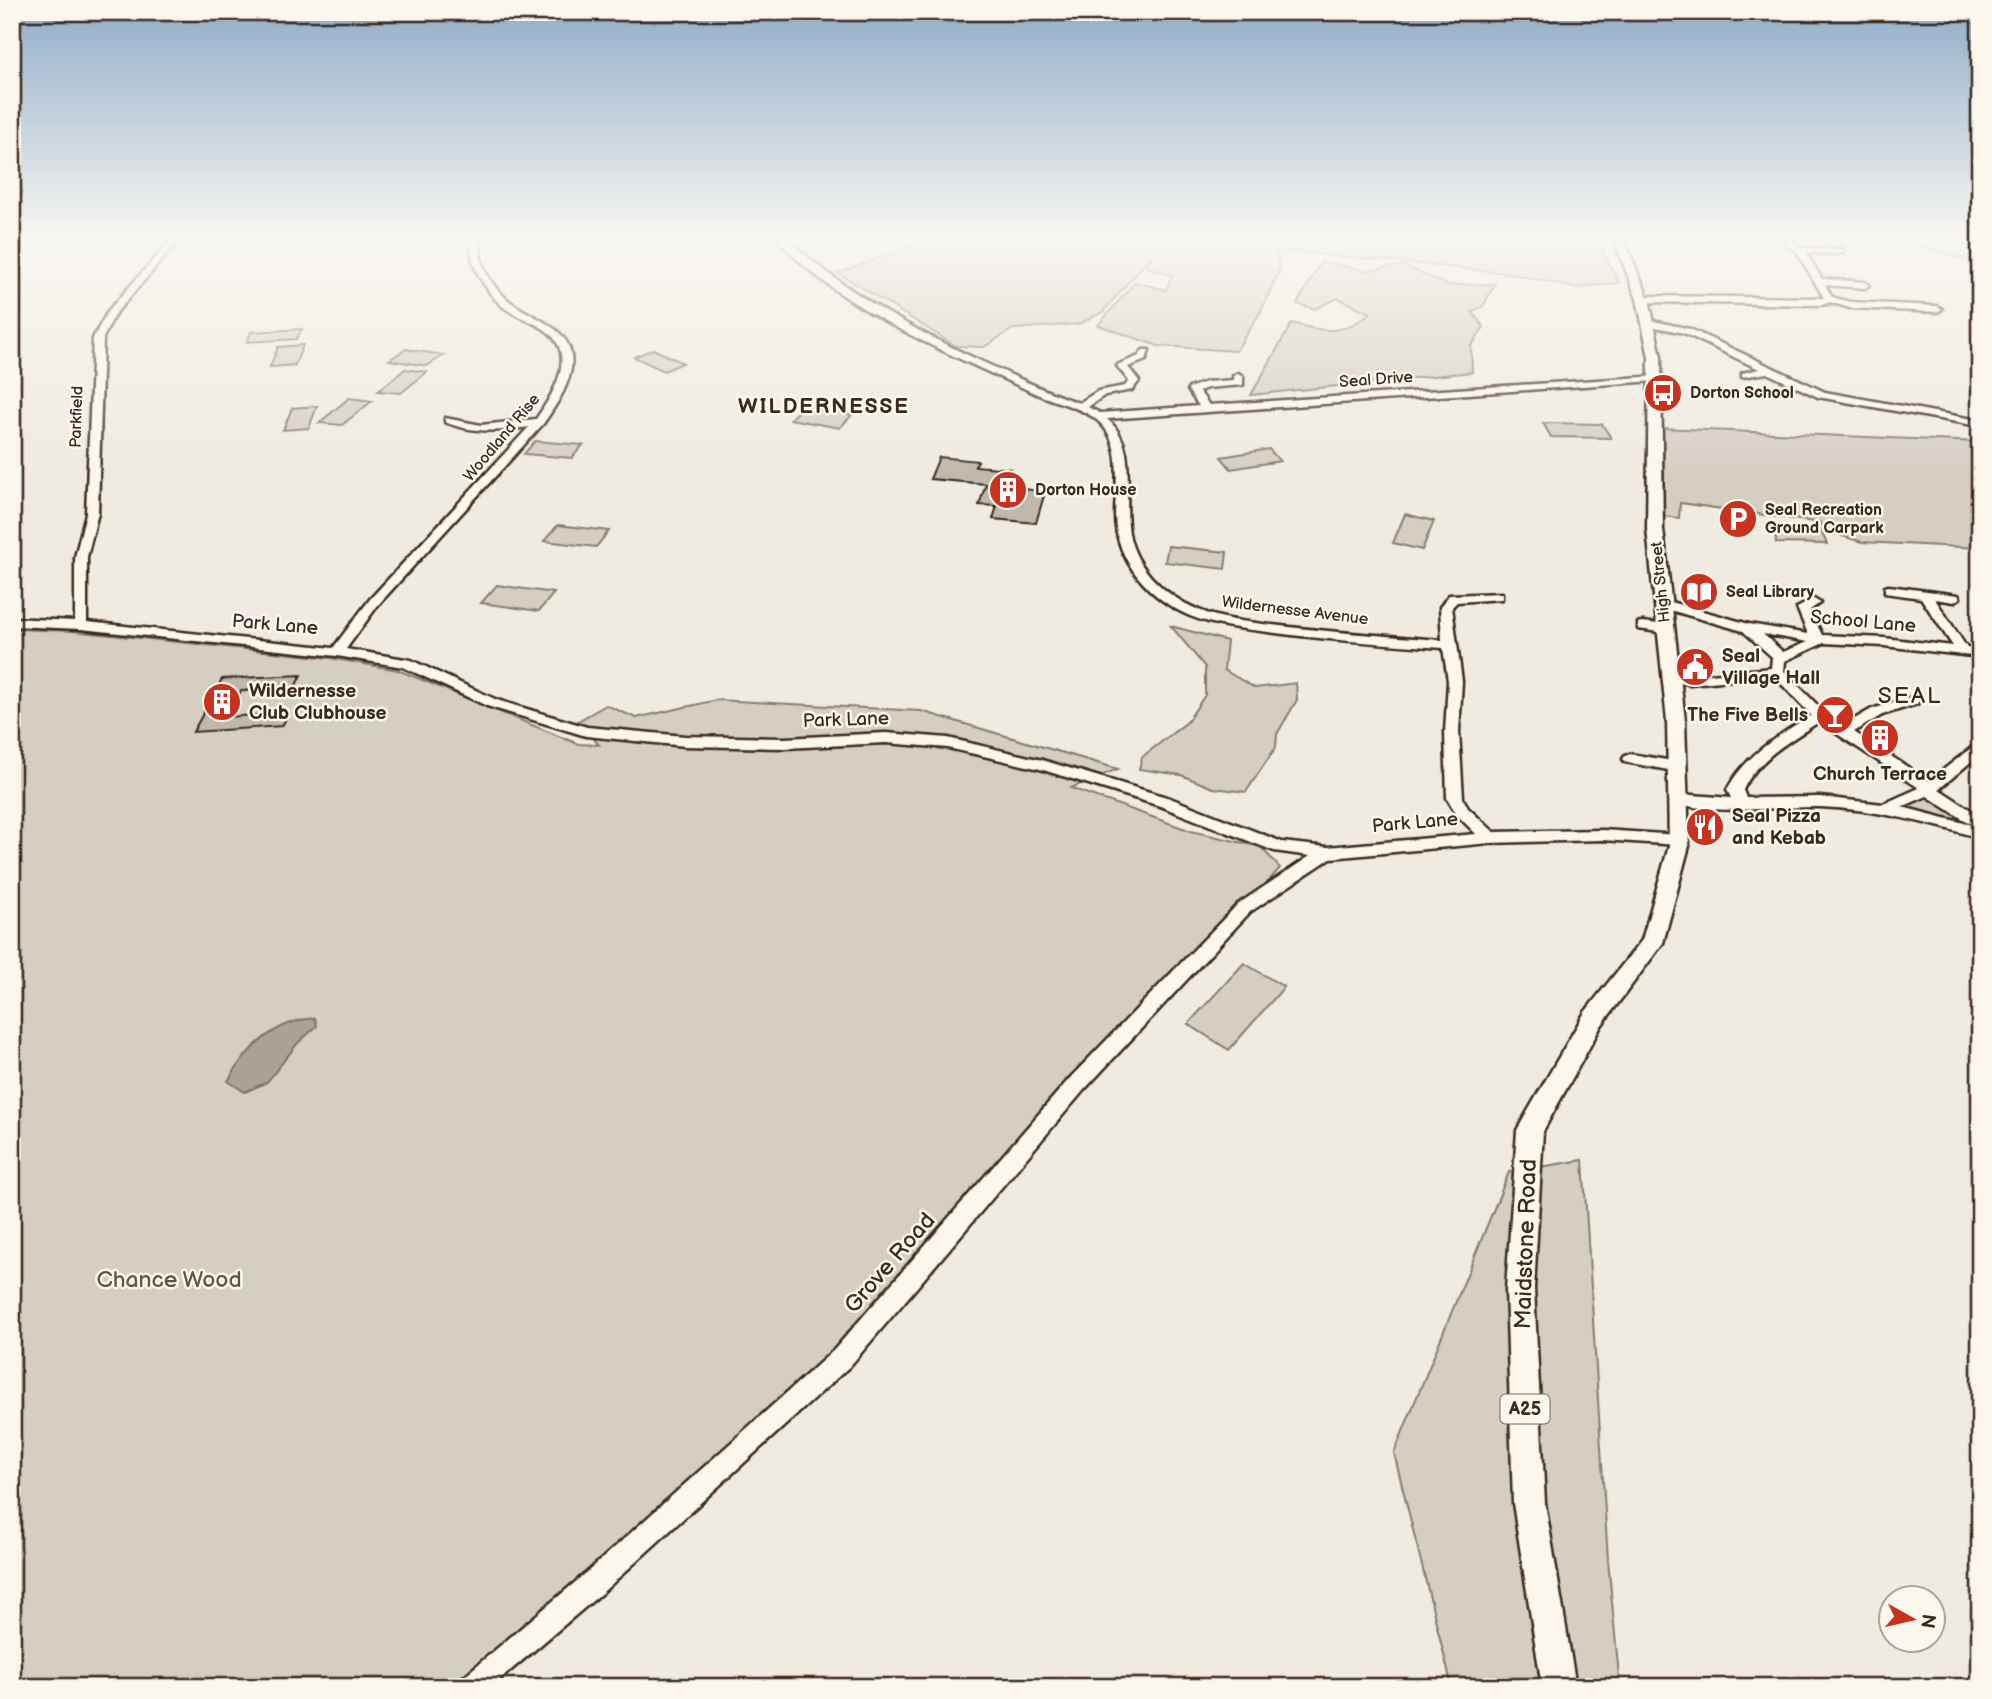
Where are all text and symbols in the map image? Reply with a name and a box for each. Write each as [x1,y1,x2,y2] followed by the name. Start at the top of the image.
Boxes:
[1339,368,1414,392] street label: Seal Drive
[1642,372,1684,414] bus stop icon: Dorton School
[1690,384,1794,403] place label: Dorton School
[66,386,88,448] street label: Parkfield
[460,390,545,486] street label: Woodland Rise
[738,394,910,419] district label: WILDERNESSE
[987,469,1029,511] building icon: Dorton House
[1035,481,1136,500] place label: Dorton House
[1717,498,1759,540] parking icon: Seal Recreation Ground Carpark
[1765,501,1884,538] place label: Seal Recreation Ground Carpark
[1647,540,1675,624] street label: High Street
[1678,571,1720,613] library icon: Seal Library
[1726,583,1815,602] place label: Seal Library
[1221,593,1370,629] street label: Wildernesse Avenue
[1809,606,1917,638] street label: School Lane
[231,610,319,640] street label: Park Lane
[1722,645,1820,690] place label: Seal Village Hall
[1674,646,1716,688] public building icon: Seal Village Hall
[249,680,387,725] place label: Wildernesse Club Clubhouse
[201,681,243,723] building icon: Wildernesse Club Clubhouse
[1878,682,1942,710] district label: SEAL
[1814,694,1856,736] bar icon: The Five Bells
[1687,704,1808,727] place label: The Five Bells
[802,707,890,733] street label: Park Lane
[1859,717,1901,759] building icon: Church Terrace
[1813,763,1947,786] place label: Church Terrace
[1732,805,1826,850] place label: Seal Pizza and Kebab
[1684,806,1726,848] restaurant icon: Seal Pizza and Kebab
[1371,808,1459,838] street label: Park Lane
[1509,1158,1543,1330] street label: Maidstone Road
[839,1207,941,1319] street label: Grove Road
[96,1266,242,1294] park label: Chance Wood
[1500,1394,1550,1424] road number: A25
[1876,1584,1946,1654] north arrow
[1915,1612,1940,1630] text: N

